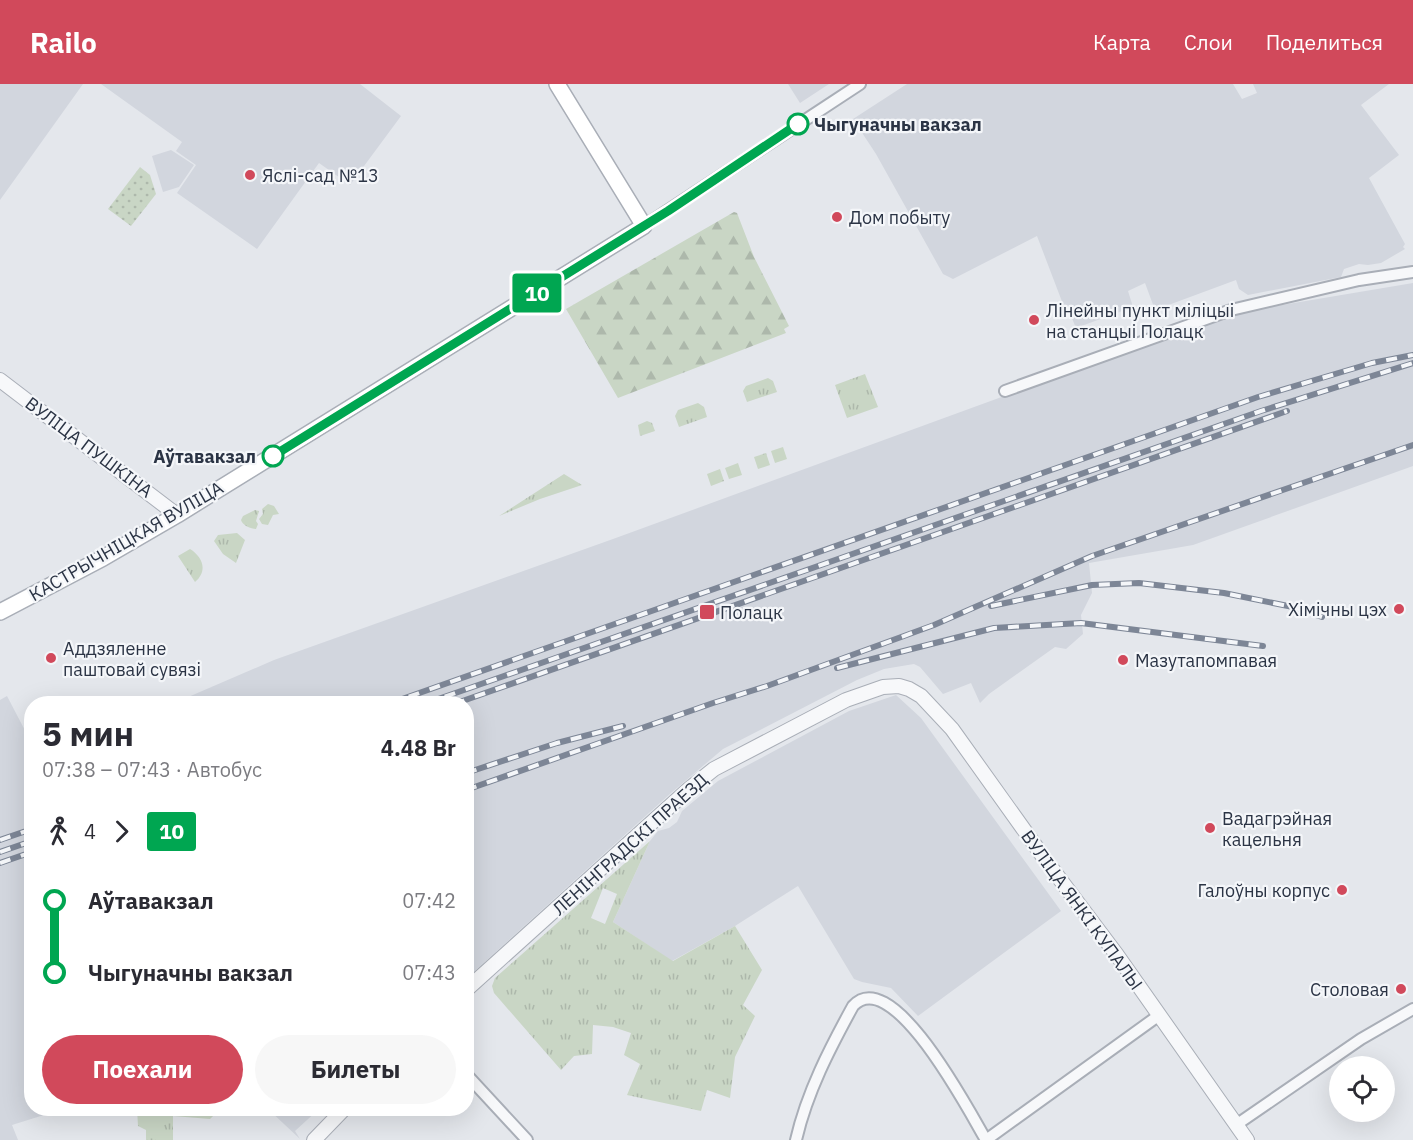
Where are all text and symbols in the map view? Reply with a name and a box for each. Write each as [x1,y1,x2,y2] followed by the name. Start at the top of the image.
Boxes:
[30,24,97,61] text: Railo
[1093,28,1151,56] text: Карта
[1184,28,1233,56] text: Слои
[1266,28,1383,56] text: Поделиться
[787,113,809,135] marker: Чыгуначны вакзал
[814,113,982,136] place label: Чыгуначны вакзал
[262,164,379,187] place label: Яслі-сад №13
[243,168,257,182] marker: Яслі-сад №13
[849,206,950,229] place label: Дом побыту
[830,210,844,224] marker: Дом побыту
[510,274,564,312] line badge: 10
[524,279,550,307] text: 10
[1046,299,1234,343] place label: Лінейны пункт міліцыі на станцыі Полацк
[1027,313,1041,327] marker: Лінейны пункт міліцыі на станцыі Полацк
[21,392,158,503] street label: ВУЛІЦА ПУШКІНА
[153,445,256,468] place label: Аўтавакзал
[262,445,284,467] marker: Аўтавакзал
[25,476,228,606] street label: КАСТРЫЧНІЦКАЯ ВУЛІЦА
[1288,598,1387,621] place label: Хімічны цэх
[720,601,783,624] place label: Полацк
[1392,602,1406,616] marker: Хімічны цэх
[698,603,716,621] marker: Полацк
[63,637,201,681] place label: Аддзяленне паштовай сувязі
[1135,649,1277,672] place label: Мазутапомпавая
[44,651,58,665] marker: Аддзяленне паштовай сувязі
[1116,653,1130,667] marker: Мазутапомпавая
[42,712,134,755] text: 5 мин
[381,733,456,762] text: 4.48 Br
[42,756,262,783] text: 07:38 – 07:43 · Автобус
[547,768,713,920] street label: ЛЕНІНГРАДСКІ ПРАЕЗД
[1222,807,1332,851] place label: Вадагрэйная кацельня
[42,815,75,848] icon: walk
[105,815,138,848] icon: forward
[159,817,184,845] text: 10
[84,818,96,845] text: 4
[1203,821,1217,835] marker: Вадагрэйная кацельня
[1016,826,1148,994] street label: ВУЛІЦА ЯНКІ КУПАЛЫ
[1198,879,1330,902] place label: Галоўны корпус
[1335,883,1349,897] marker: Галоўны корпус
[88,886,214,915] text: Аўтавакзал
[402,887,456,914] text: 07:42
[88,958,293,987] text: Чыгуначны вакзал
[402,959,456,986] text: 07:43
[1310,978,1389,1001] place label: Столовая
[1394,982,1408,996] marker: Столовая
[42,1035,243,1104] button: Поехали
[255,1035,456,1104] button: Билеты
[1329,1056,1395,1122] map controls
[1329,1056,1395,1122] button: locate

